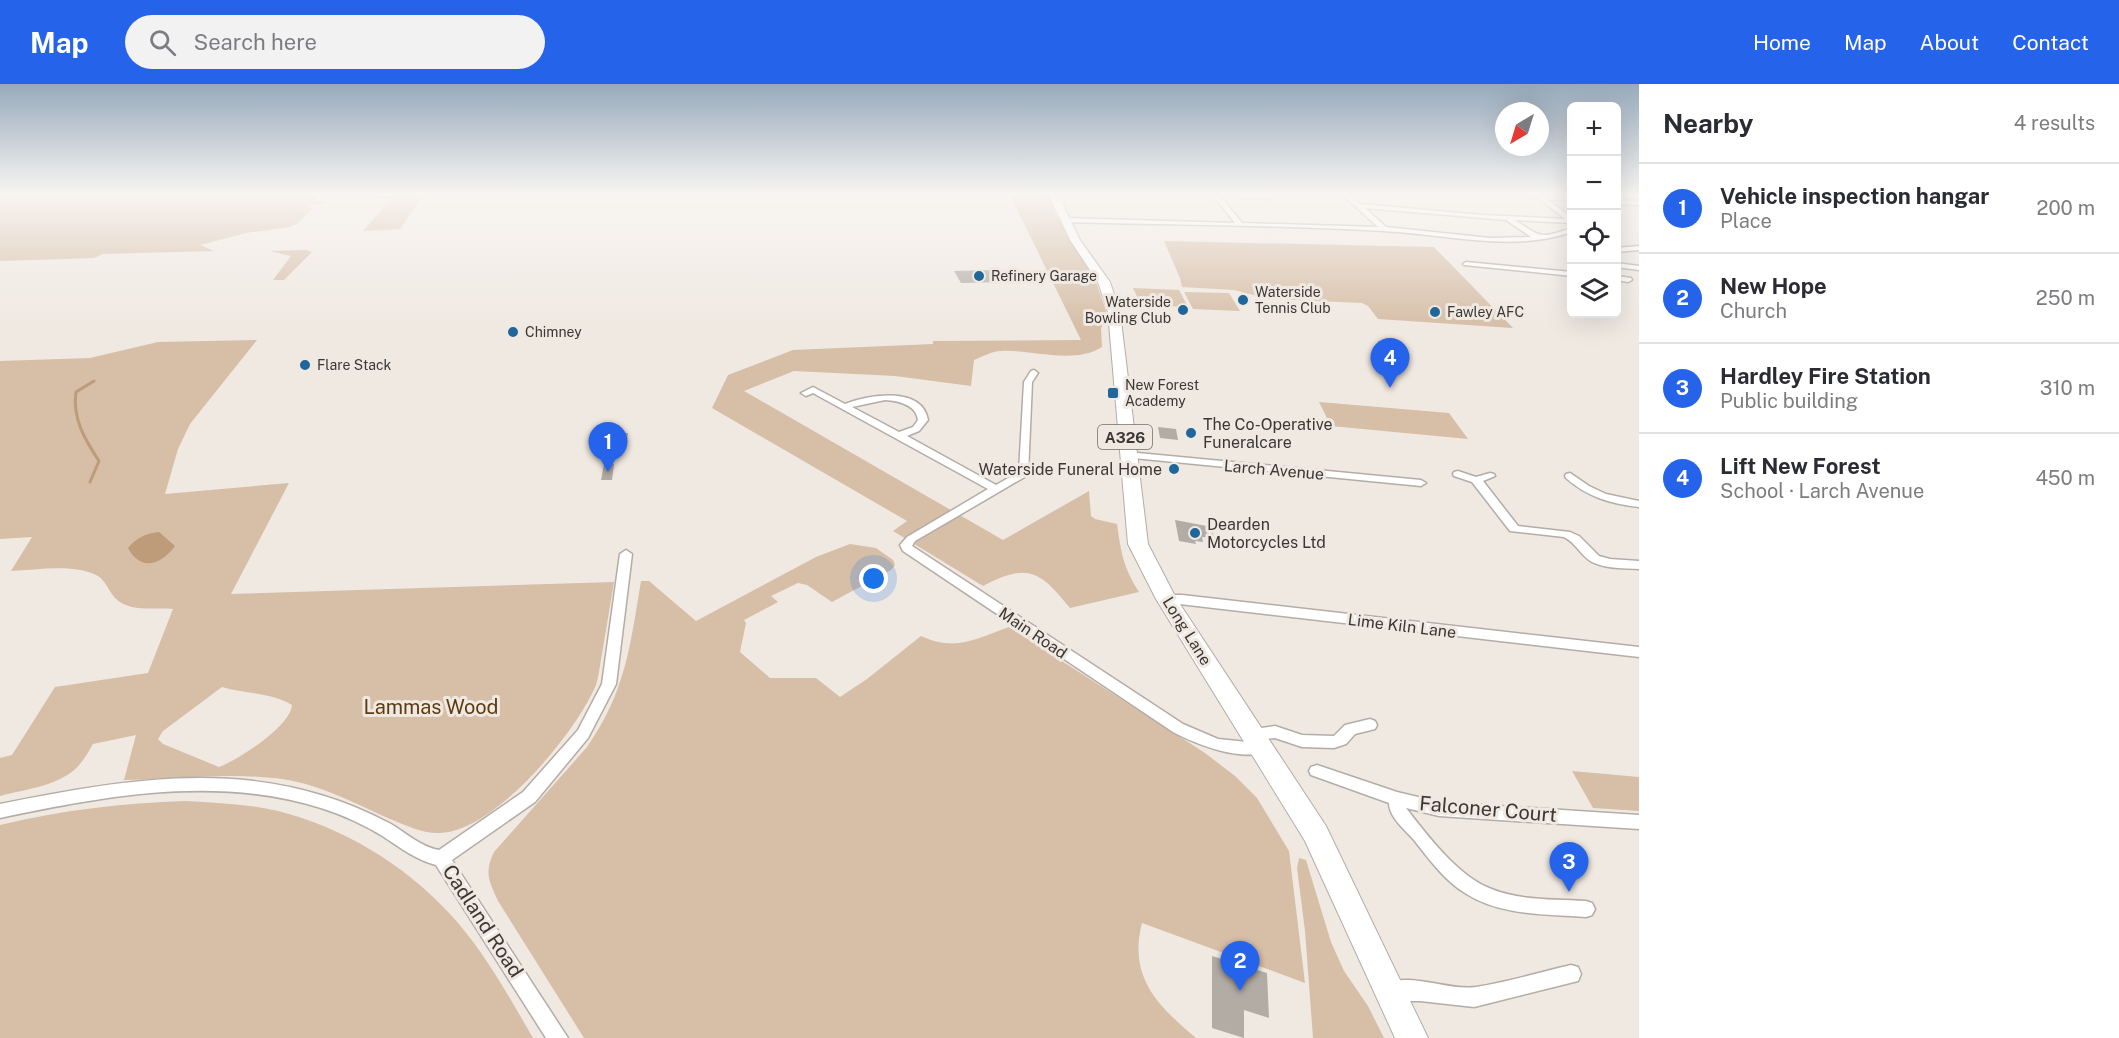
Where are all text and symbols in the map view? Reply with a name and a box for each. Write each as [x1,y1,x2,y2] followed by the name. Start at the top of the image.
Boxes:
[125,15,545,69] search box
[30,26,89,59] text: Map
[146,26,179,59] icon: search
[194,29,317,55] text: Search here
[1753,30,1811,55] text: Home
[1844,30,1887,55] text: Map
[1920,30,1979,55] text: About
[2012,30,2089,55] text: Contact
[1495,102,1549,156] north arrow
[1567,102,1621,318] map controls
[1567,102,1621,156] button: +
[1663,108,1753,139] text: Nearby
[2014,111,2095,135] text: 4 results
[1567,156,1621,210] button: −
[1720,183,1989,209] text: Vehicle inspection hangar
[1678,196,1687,220] text: 1
[2037,196,2095,220] text: 200 m
[1720,209,1772,233] text: Place
[1567,210,1621,264] button: locate
[1567,264,1621,318] button: layers
[991,268,1097,284] place label: Refinery Garage
[972,269,986,283] marker: Refinery Garage
[1720,273,1827,299] text: New Hope
[1255,284,1331,316] place label: Waterside Tennis Club
[1676,286,1689,310] text: 2
[2036,286,2095,310] text: 250 m
[1236,293,1250,307] marker: Waterside Tennis Club
[1085,294,1171,326] place label: Waterside Bowling Club
[1720,299,1787,323] text: Church
[1176,303,1190,317] marker: Waterside Bowling Club
[1447,304,1524,320] place label: Fawley AFC
[1428,305,1442,319] marker: Fawley AFC
[525,324,582,340] place label: Chimney
[506,325,520,339] marker: Chimney
[1370,338,1410,388] pin: 4
[317,357,392,373] place label: Flare Stack
[298,358,312,372] marker: Flare Stack
[1720,363,1931,389] text: Hardley Fire Station
[1676,376,1689,400] text: 3
[2040,376,2095,400] text: 310 m
[1125,377,1199,409] place label: New Forest Academy
[1106,386,1120,400] marker: New Forest Academy
[1720,389,1858,413] text: Public building
[1203,415,1333,452] place label: The Co-Operative Funeralcare
[588,422,628,472] pin: 1
[1098,425,1152,449] road number: A326
[1184,426,1198,440] marker: The Co-Operative Funeralcare
[1720,453,1881,479] text: Lift New Forest
[1223,456,1325,484] street label: Larch Avenue
[979,460,1162,479] place label: Waterside Funeral Home
[1167,462,1181,476] marker: Waterside Funeral Home
[1676,466,1689,490] text: 4
[2035,466,2095,490] text: 450 m
[1720,479,1924,503] text: School · Larch Avenue
[1207,515,1326,552] place label: Dearden Motorcycles Ltd
[1188,526,1202,540] marker: Dearden Motorcycles Ltd
[859,564,888,593] your location
[1158,593,1216,669] street label: Long Lane
[995,603,1071,663] street label: Main Road
[1347,610,1457,642] street label: Lime Kiln Lane
[364,695,498,719] park label: Lammas Wood
[1418,791,1558,827] street label: Falconer Court
[1550,842,1588,892] pin: 3
[438,860,528,982] street label: Cadland Road
[1220,942,1260,991] pin: 2

